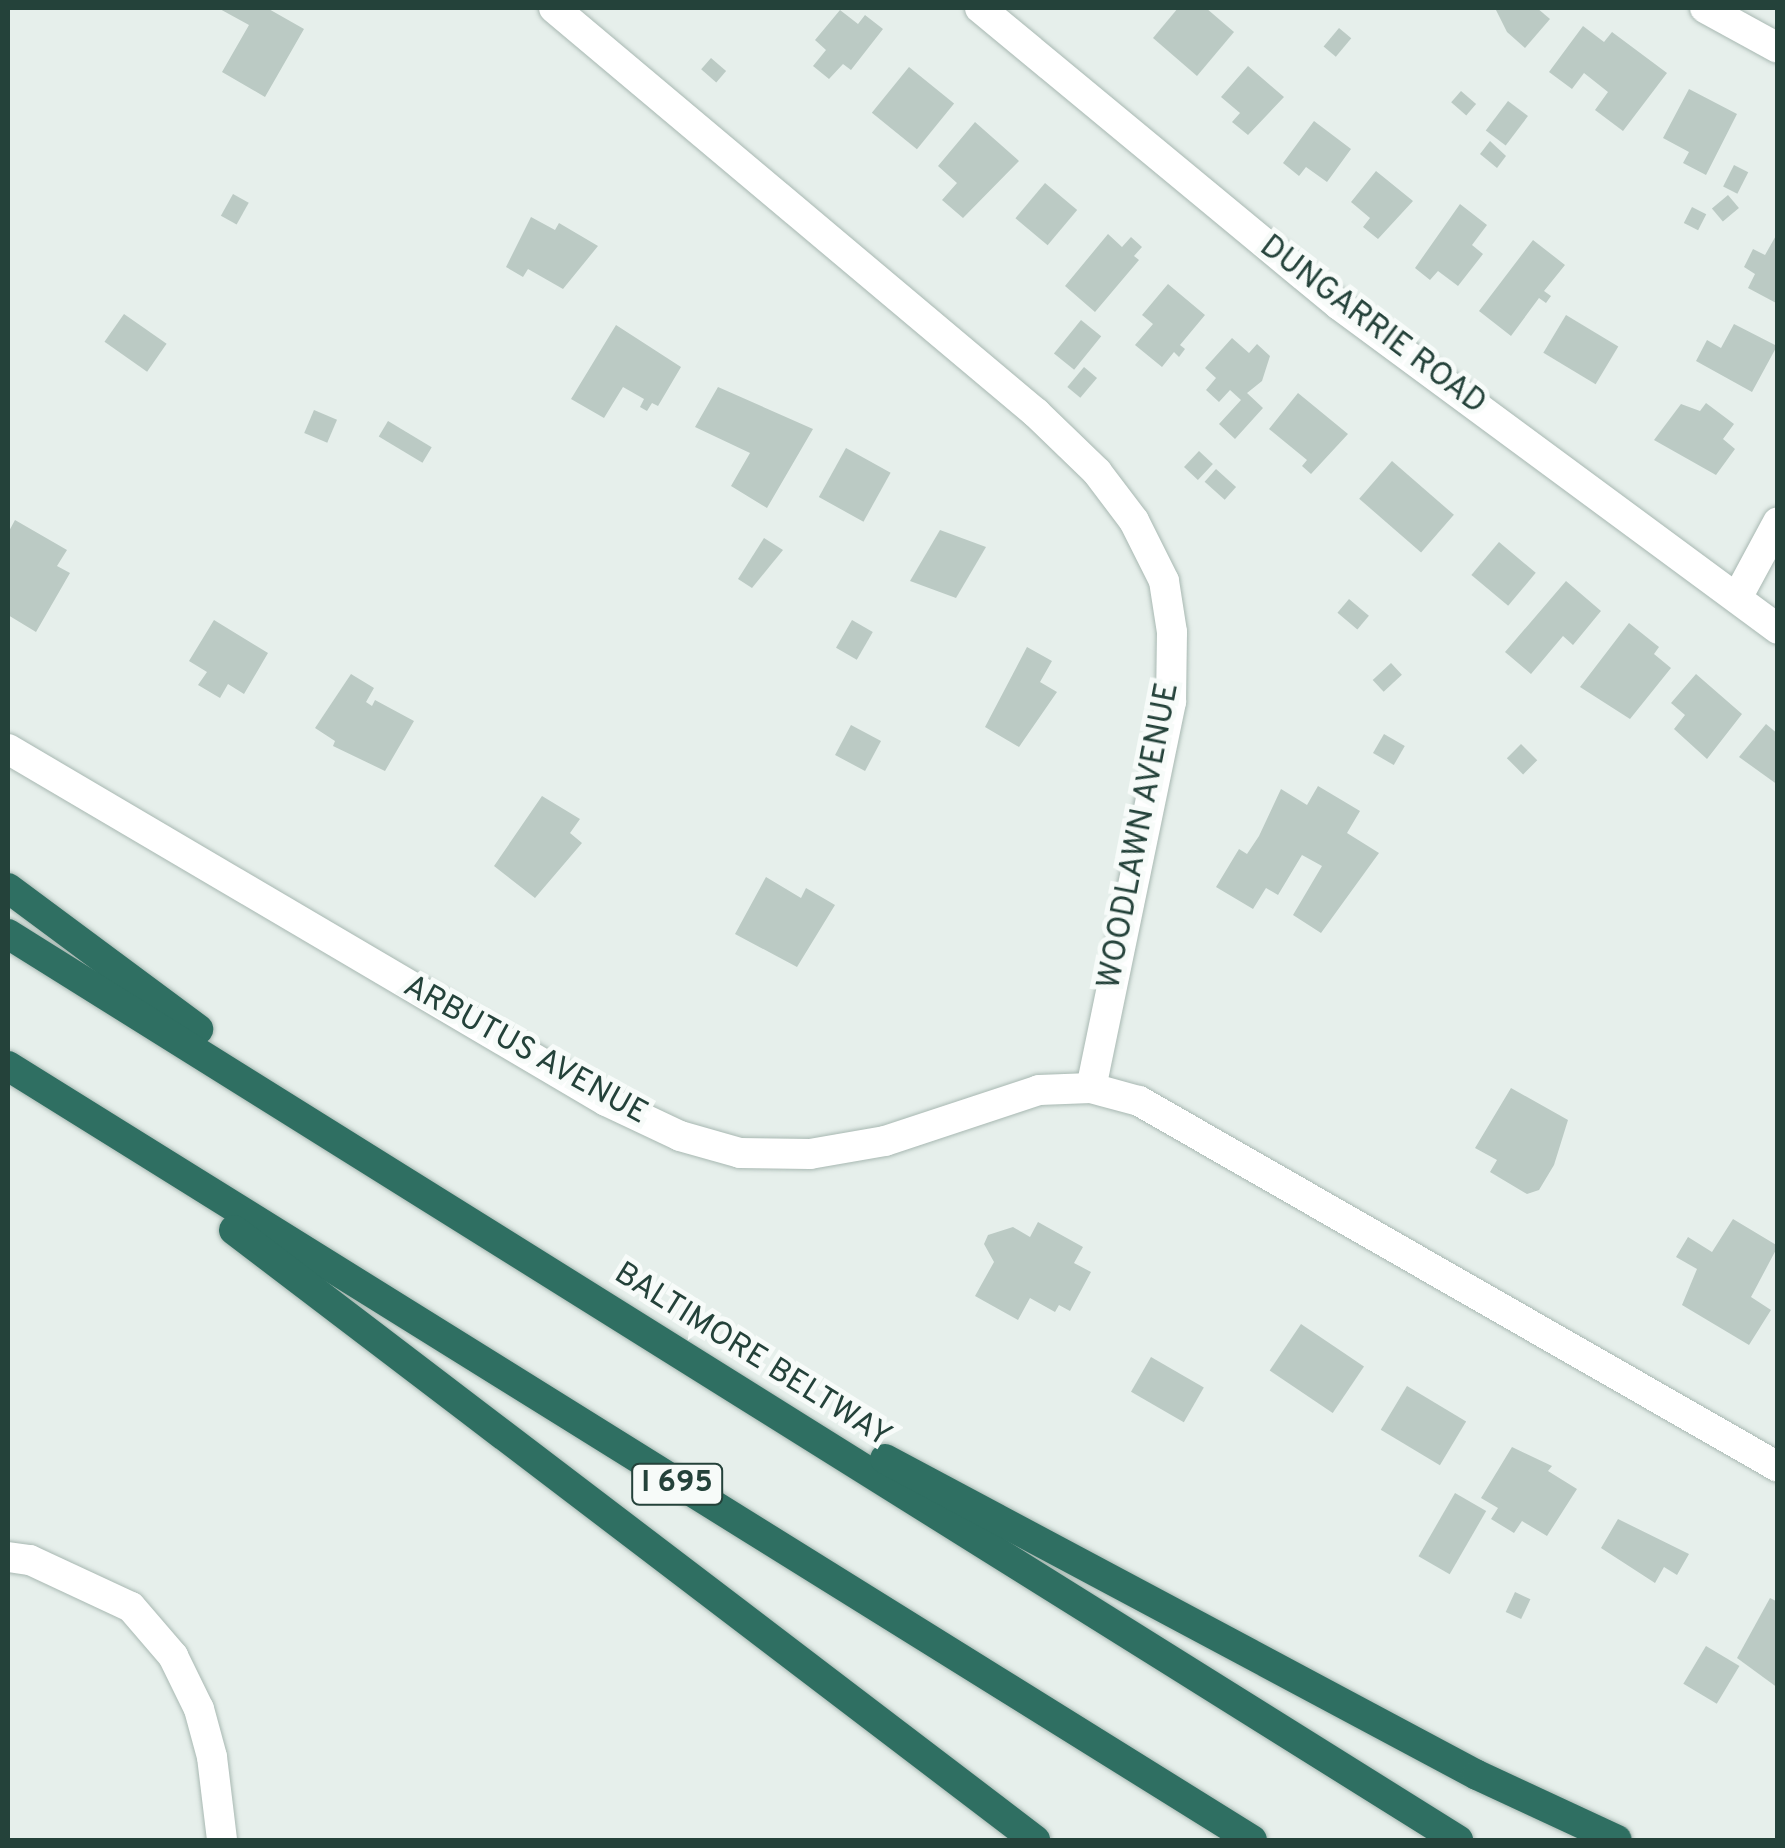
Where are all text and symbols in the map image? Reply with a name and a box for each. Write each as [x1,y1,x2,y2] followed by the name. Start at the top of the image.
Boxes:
[1251,228,1493,424] street label: DUNGARRIE ROAD
[1091,679,1189,993] street label: WOODLAWN AVENUE
[396,968,654,1134] street label: ARBUTUS AVENUE
[607,1255,897,1457] street label: BALTIMORE BELTWAY
[630,1459,724,1509] road number: I 695

